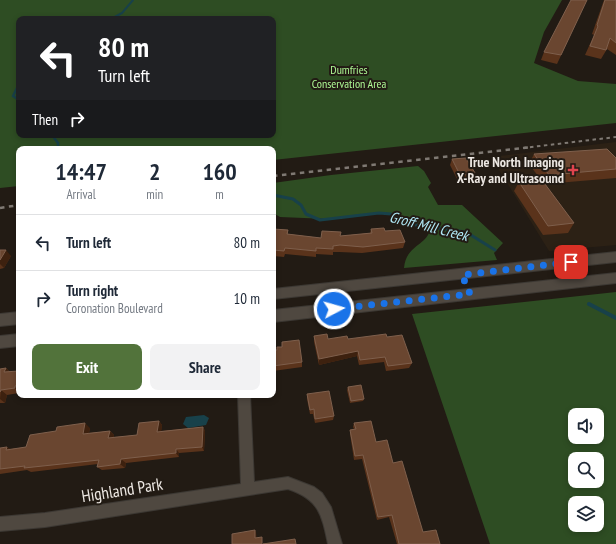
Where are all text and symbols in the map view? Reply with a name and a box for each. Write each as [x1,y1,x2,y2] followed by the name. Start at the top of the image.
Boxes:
[98,28,149,65] text: 80 m
[32,32,84,84] icon: left
[312,62,387,91] park label: Dumfries Conservation Area
[98,64,150,87] text: Turn left
[66,108,88,130] icon: right
[32,110,58,129] text: Then
[457,153,564,187] place label: True North Imaging X-Ray and Ultrasound
[55,156,107,187] text: 14:47
[149,156,160,187] text: 2
[202,156,237,187] text: 160
[567,164,579,176] marker: True North Imaging X-Ray and Ultrasound
[66,186,96,203] text: Arrival
[146,186,163,203] text: min
[215,186,224,203] text: m
[388,207,472,245] water label: Groff Mill Creek
[32,232,54,254] icon: left
[66,233,111,252] text: Turn left
[234,233,260,252] text: 80 m
[554,245,588,279] pin
[560,251,582,273] icon: arrive
[66,281,118,300] text: Turn right
[32,288,54,310] icon: right
[313,288,355,330] position arrow
[234,289,260,308] text: 10 m
[66,300,163,317] text: Coronation Boulevard
[32,344,142,390] button: Exit
[150,344,260,390] button: Share
[568,408,604,532] map controls
[568,408,604,444] button: sound
[568,452,604,488] button: search
[80,473,165,507] street label: Highland Park
[568,496,604,532] button: layers

